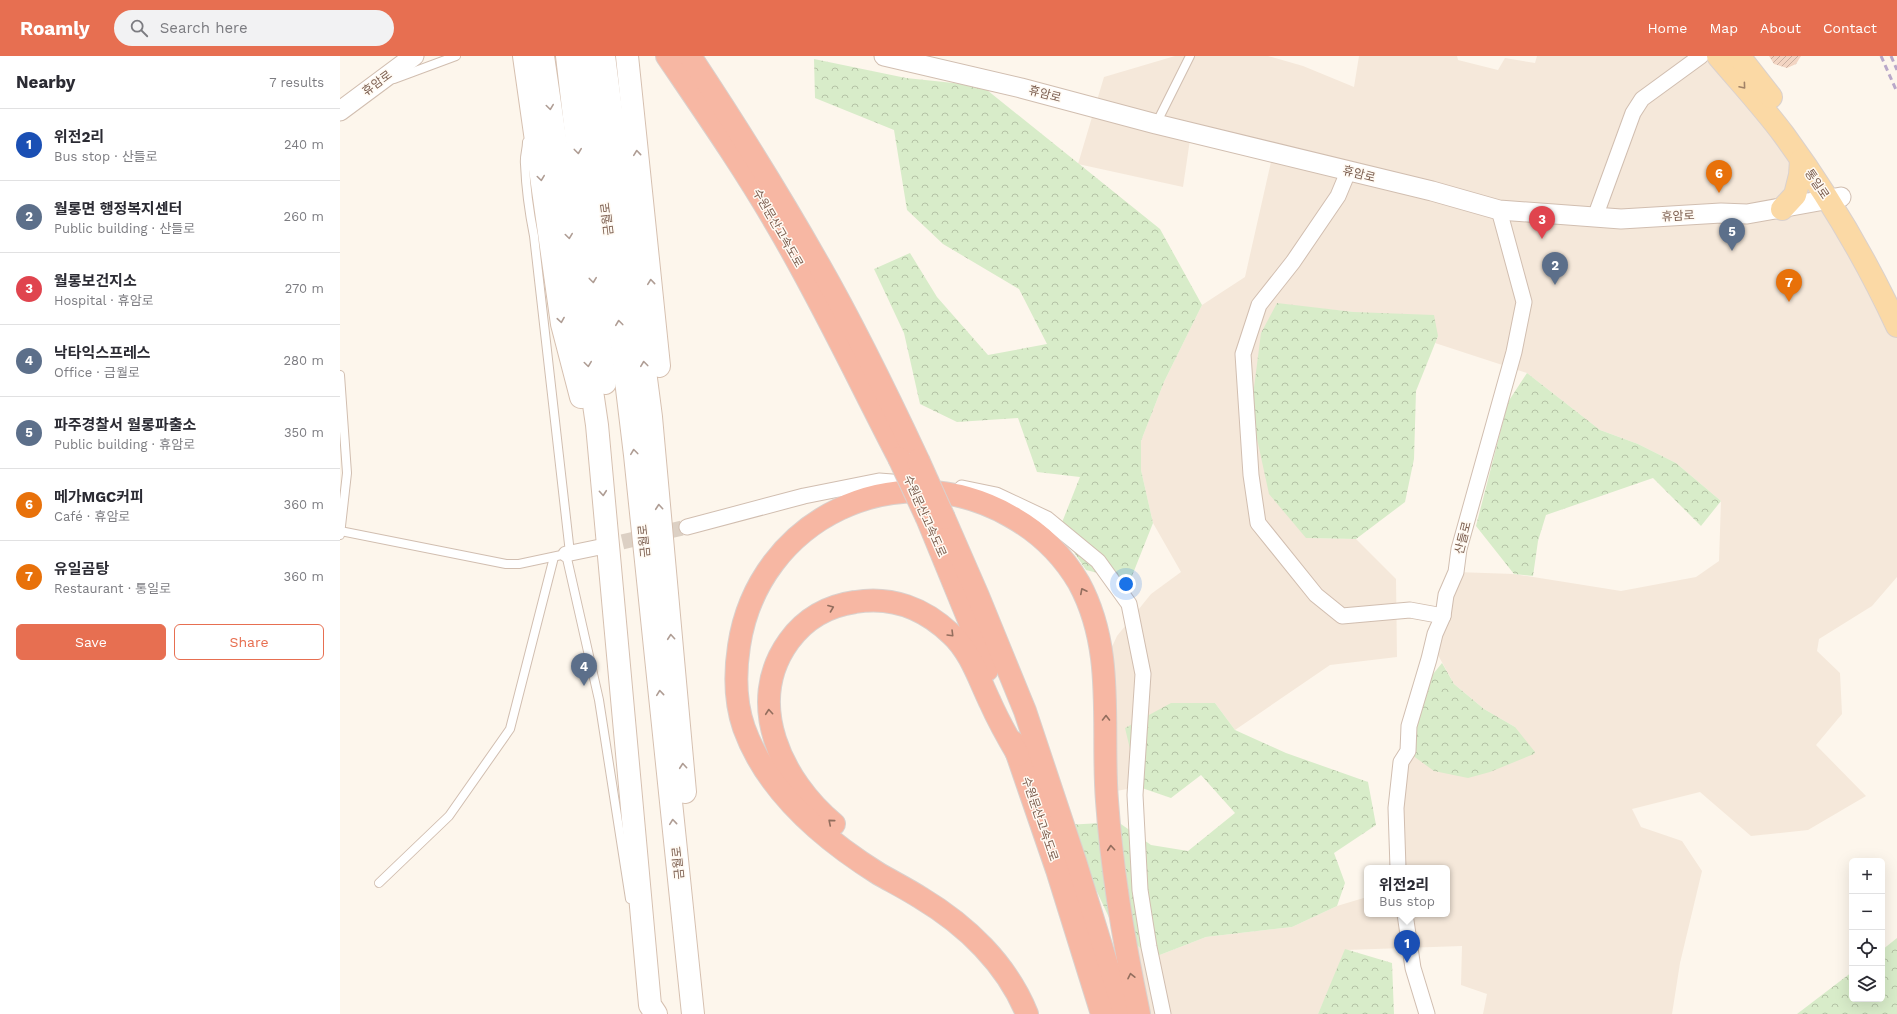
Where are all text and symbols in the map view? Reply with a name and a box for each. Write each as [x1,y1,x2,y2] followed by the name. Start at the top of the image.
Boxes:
[114,10,394,46] search box
[20,17,90,40] text: Roamly
[128,17,150,39] icon: search
[160,19,248,37] text: Search here
[1647,20,1687,36] text: Home
[1709,20,1738,36] text: Map
[1760,20,1801,36] text: About
[1823,20,1877,36] text: Contact
[359,68,395,98] street label: 휴암로
[16,72,75,92] text: Nearby
[269,75,324,90] text: 7 results
[1739,81,1746,89] one-way arrow
[1027,83,1063,105] street label: 휴암로
[545,104,554,110] one-way arrow
[54,128,104,146] text: 위전2리
[26,137,32,152] text: 1
[284,137,324,152] text: 240 m
[573,147,582,154] one-way arrow
[54,149,158,164] text: Bus stop · 산들로
[633,150,642,156] one-way arrow
[1706,160,1732,193] pin: 6
[1341,163,1377,185] street label: 휴암로
[1802,166,1832,202] street label: 통일로
[536,175,545,181] one-way arrow
[750,186,806,270] street label: 수원문산고속도로
[54,200,183,218] text: 월롱면 행정복지센터
[598,202,616,236] street label: 금월로
[1529,206,1555,239] pin: 3
[1661,208,1695,224] street label: 휴암로
[25,209,33,224] text: 2
[284,209,324,224] text: 260 m
[1719,218,1745,251] pin: 5
[54,221,195,236] text: Public building · 산들로
[564,233,573,239] one-way arrow
[1542,252,1568,285] pin: 2
[1776,269,1802,302] pin: 7
[54,272,137,290] text: 월롱보건지소
[588,277,597,283] one-way arrow
[646,279,655,285] one-way arrow
[25,281,33,296] text: 3
[285,281,324,296] text: 270 m
[54,293,154,308] text: Hospital · 휴암로
[556,317,565,323] one-way arrow
[615,320,624,326] one-way arrow
[54,344,151,362] text: 낙타익스프레스
[25,353,33,368] text: 4
[284,353,324,368] text: 280 m
[583,361,592,367] one-way arrow
[640,361,649,367] one-way arrow
[54,365,140,380] text: Office · 금월로
[54,416,196,434] text: 파주경찰서 월롱파출소
[25,425,33,440] text: 5
[284,425,324,440] text: 350 m
[54,437,195,452] text: Public building · 휴암로
[630,449,639,455] one-way arrow
[901,473,949,559] street label: 수원문산고속도로
[54,488,144,506] text: 메가MGC커피
[598,490,607,496] one-way arrow
[25,497,33,512] text: 6
[284,497,324,512] text: 360 m
[655,504,664,510] one-way arrow
[54,509,130,524] text: Café · 휴암로
[1452,520,1474,556] street label: 산들로
[635,524,653,558] street label: 금월로
[54,560,109,578] text: 유일곰탕
[25,569,33,584] text: 7
[284,569,324,584] text: 360 m
[1116,574,1136,594] your location
[54,581,171,596] text: Restaurant · 통일로
[1080,588,1088,596] one-way arrow
[828,604,835,612] one-way arrow
[16,624,166,660] button: Save
[174,624,324,660] button: Share
[946,629,954,637] one-way arrow
[667,634,676,640] one-way arrow
[571,653,597,686] pin: 4
[656,690,665,696] one-way arrow
[765,709,774,715] one-way arrow
[1102,715,1110,721] one-way arrow
[679,763,688,769] one-way arrow
[1019,775,1061,863] street label: 수원문산고속도로
[669,819,678,825] one-way arrow
[829,820,836,827] one-way arrow
[1106,845,1115,851] one-way arrow
[669,846,687,880] street label: 금월로
[1849,858,1885,1002] map controls
[1849,858,1885,894] button: +
[1364,865,1450,917] popup
[1379,876,1429,894] text: 위전2리
[1379,894,1435,909] text: Bus stop
[1849,894,1885,930] button: −
[1394,930,1420,963] pin: 1
[1849,930,1885,966] button: locate
[1849,966,1885,1002] button: layers
[1127,973,1136,979] one-way arrow

